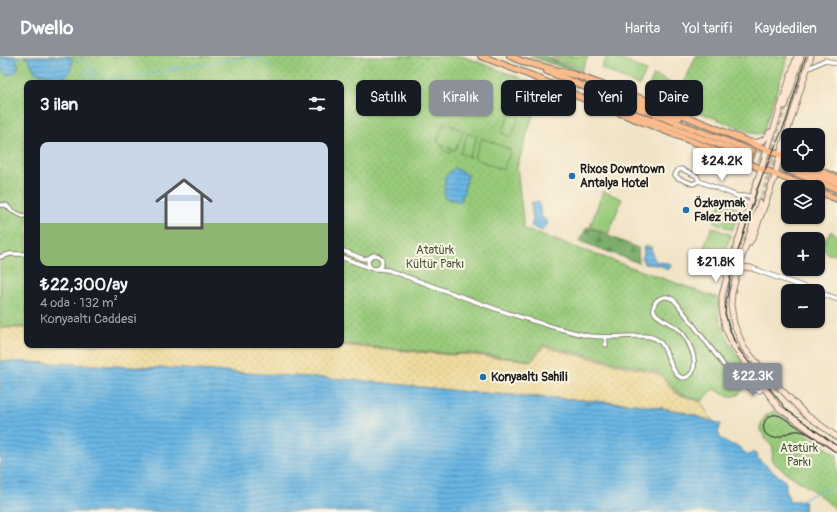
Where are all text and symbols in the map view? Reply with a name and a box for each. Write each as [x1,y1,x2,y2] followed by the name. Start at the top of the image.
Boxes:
[20,16,73,40] text: Dwello
[624,20,660,37] text: Harita
[682,20,732,37] text: Yol tarifi
[754,20,817,37] text: Kaydedilen
[356,80,421,116] chip: Satılık
[429,80,493,116] chip: Kiralık
[501,80,576,116] chip: Filtreler
[584,80,637,116] chip: Yeni
[645,80,703,116] chip: Daire
[306,93,328,115] icon: filters
[40,94,78,115] text: 3 ilan
[781,128,825,328] map controls
[781,128,825,172] button: locate
[689,148,755,182] pin: ₺24.2K
[702,153,742,169] text: ₺24.2K
[580,162,665,191] place label: Rixos Downtown Antalya Hotel
[148,168,220,240] icon: home
[567,171,577,181] marker: Rixos Downtown Antalya Hotel
[781,180,825,224] button: layers
[694,195,752,225] place label: Özkaymak Falez Hotel
[681,205,691,215] marker: Özkaymak Falez Hotel
[781,232,825,276] button: +
[406,243,464,272] park label: Atatürk Kültür Parkı
[683,249,749,283] pin: ₺21.8K
[697,254,735,270] text: ₺21.8K
[40,274,128,295] text: ₺22,300/ay
[781,284,825,328] button: −
[40,295,118,311] text: 4 oda · 132 m²
[40,311,136,327] text: Konyaaltı Caddesi
[720,363,786,397] pin: ₺22.3K
[733,368,773,384] text: ₺22.3K
[491,370,568,385] place label: Konyaaltı Sahili
[478,372,488,382] marker: Konyaaltı Sahili
[780,441,818,470] park label: Atatürk Parkı

